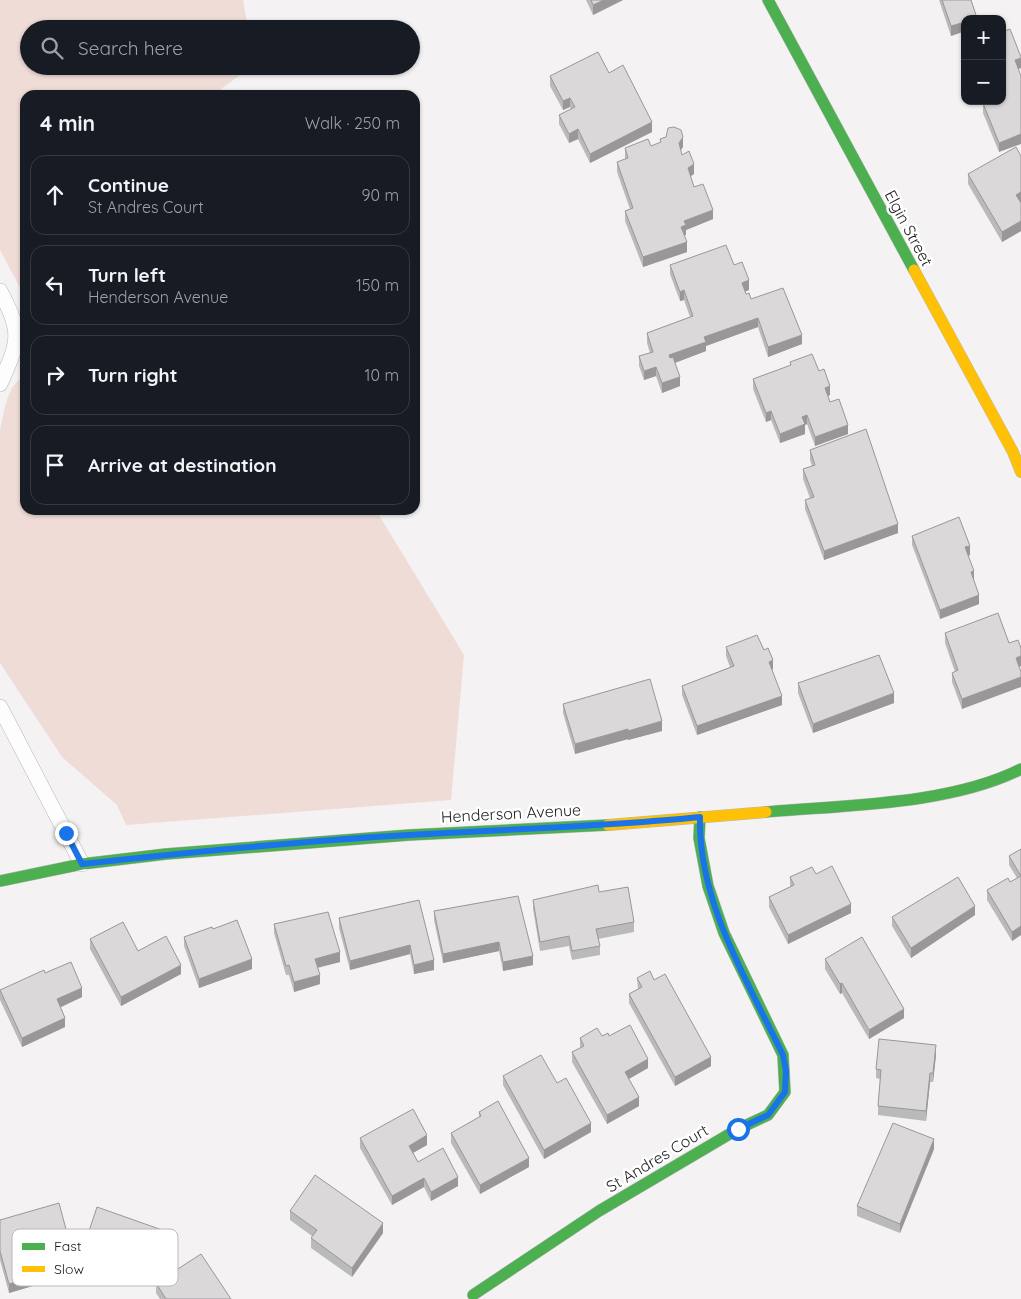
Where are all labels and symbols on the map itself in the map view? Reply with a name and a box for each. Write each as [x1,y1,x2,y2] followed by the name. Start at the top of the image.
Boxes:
[881,186,937,270] street label: Elgin Street
[440,799,582,827] street label: Henderson Avenue
[55,822,78,845] route end
[727,1118,750,1141] route start
[602,1120,712,1196] street label: St Andres Court
[12,1229,178,1286] legend
[54,1237,82,1255] text: Fast
[54,1260,84,1278] text: Slow

